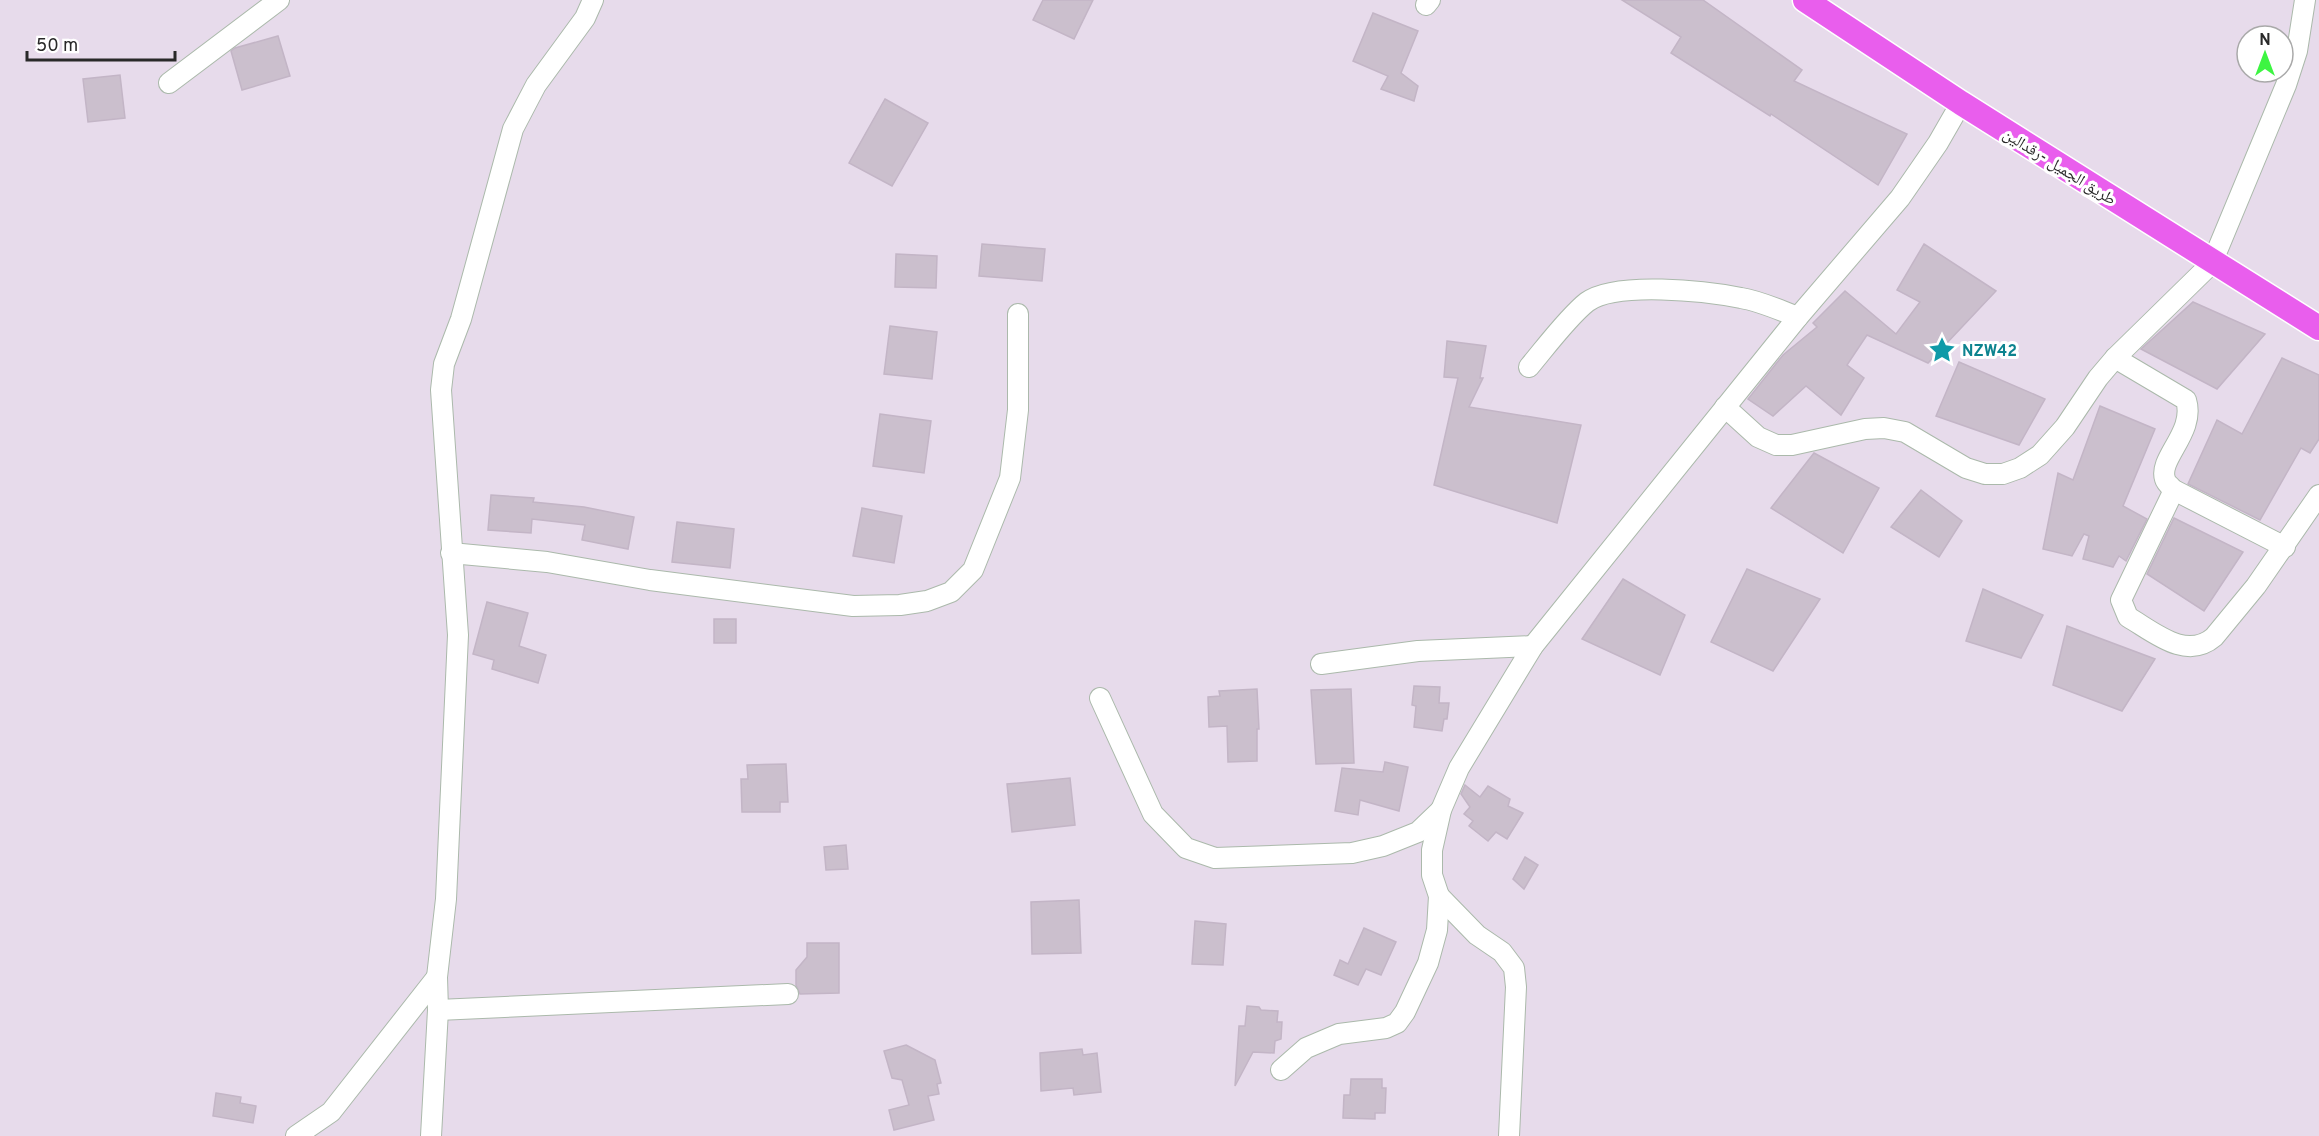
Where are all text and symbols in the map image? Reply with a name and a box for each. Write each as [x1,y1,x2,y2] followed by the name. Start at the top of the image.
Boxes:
[27,24,176,62] scale bar
[2235,24,2295,84] north arrow
[2259,31,2271,51] text: N
[36,35,78,58] text: 50 m
[1999,125,2119,210] street label: طريق الجميل -رقدالين
[1927,335,1957,365] place icon: NZW42
[1962,342,2017,362] place label: NZW42

